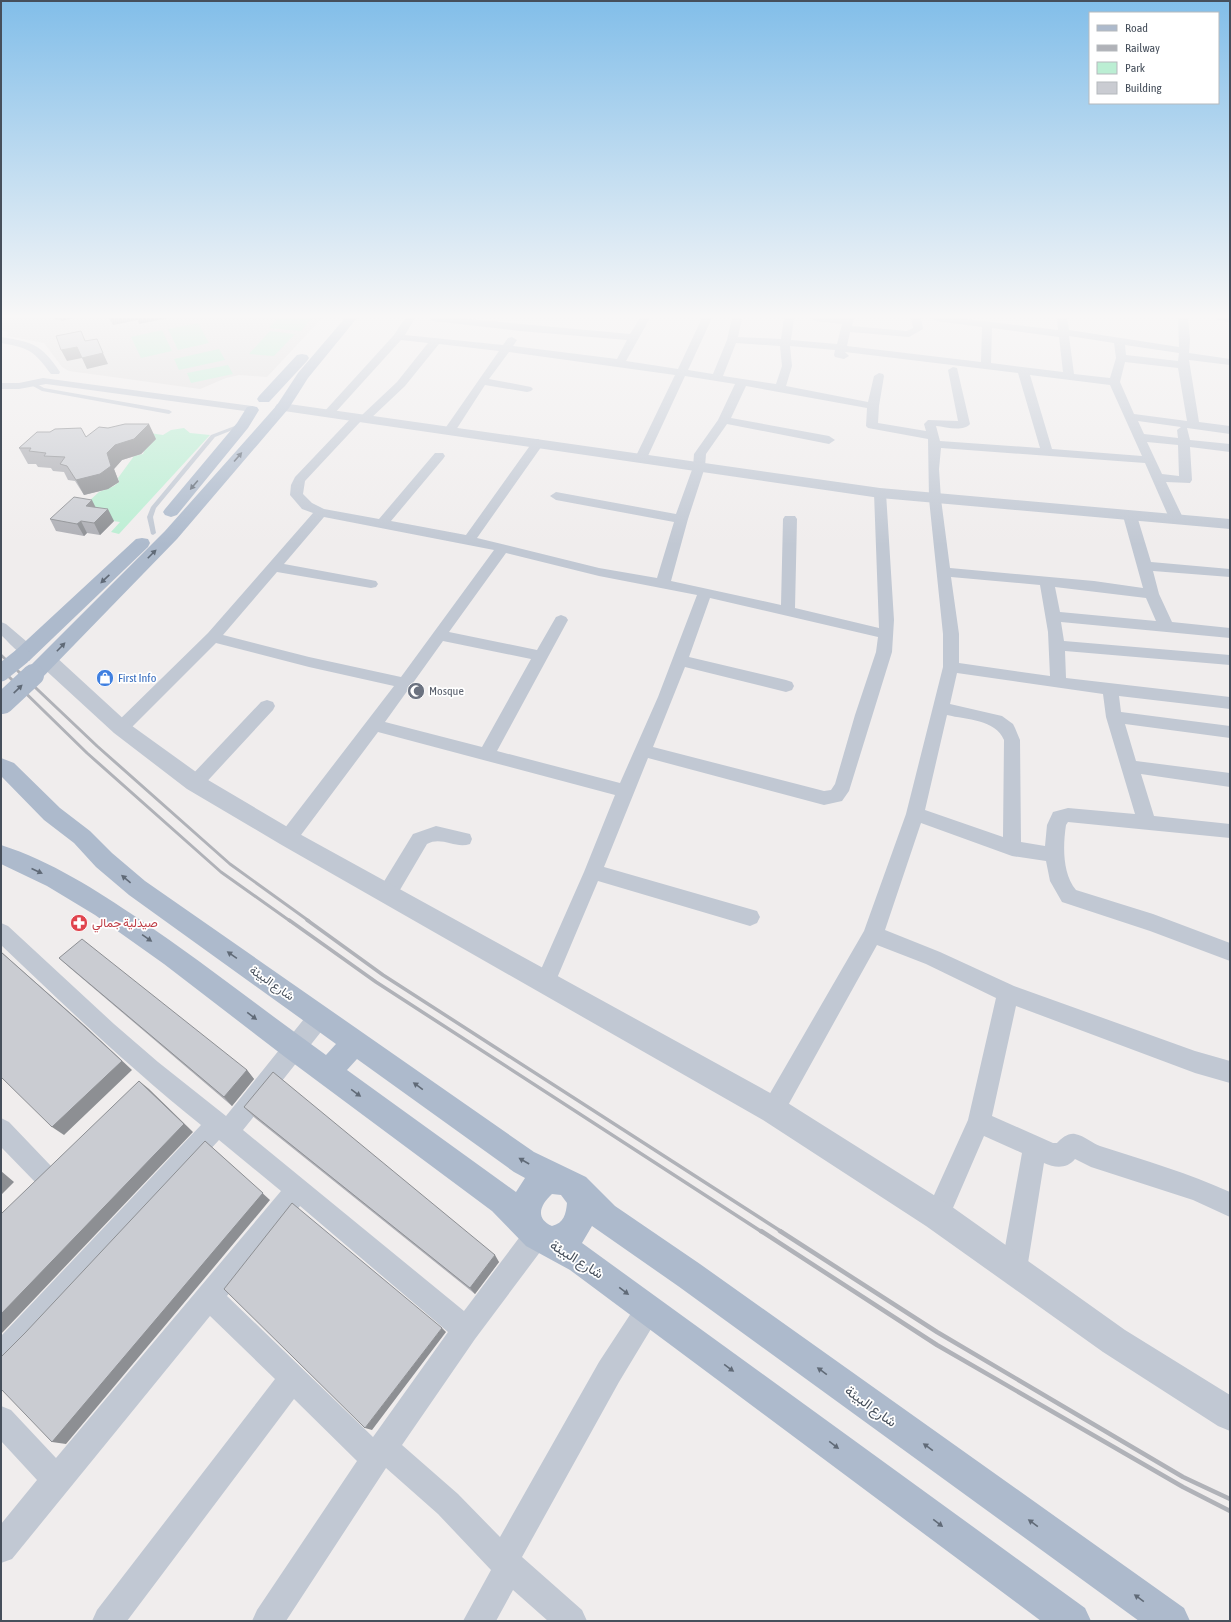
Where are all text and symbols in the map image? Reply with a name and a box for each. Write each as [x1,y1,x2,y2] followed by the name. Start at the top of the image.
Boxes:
[1089,12,1219,104] legend
[1125,21,1148,35] text: Road
[1125,41,1160,55] text: Railway
[1125,61,1146,75] text: Park
[1125,81,1163,95] text: Building
[233,452,242,462] one-way arrow
[189,479,198,490] one-way arrow
[147,549,156,559] one-way arrow
[100,574,109,583] one-way arrow
[56,643,65,652] one-way arrow
[95,668,115,688] shop icon: First Info
[118,671,157,685] place label: First Info
[406,681,426,701] mosque icon: Mosque
[13,684,23,694] one-way arrow
[429,684,464,698] place label: Mosque
[31,868,43,874] one-way arrow
[121,875,132,884] one-way arrow
[69,913,89,933] pharmacy icon: صيدلية جمالي
[92,916,158,933] place label: صيدلية جمالي
[142,934,152,942] one-way arrow
[227,951,237,959] one-way arrow
[246,963,297,1005] street label: شارع البيئة
[246,1012,257,1020] one-way arrow
[413,1082,423,1090] one-way arrow
[351,1089,361,1097] one-way arrow
[518,1158,530,1165] one-way arrow
[546,1236,607,1284] street label: شارع البيئة
[619,1287,630,1296] one-way arrow
[724,1364,734,1372] one-way arrow
[817,1367,827,1375] one-way arrow
[840,1382,900,1432] street label: شارع البيئة
[829,1441,839,1449] one-way arrow
[922,1443,933,1451] one-way arrow
[1028,1518,1039,1527] one-way arrow
[932,1519,943,1527] one-way arrow
[1134,1594,1144,1602] one-way arrow

